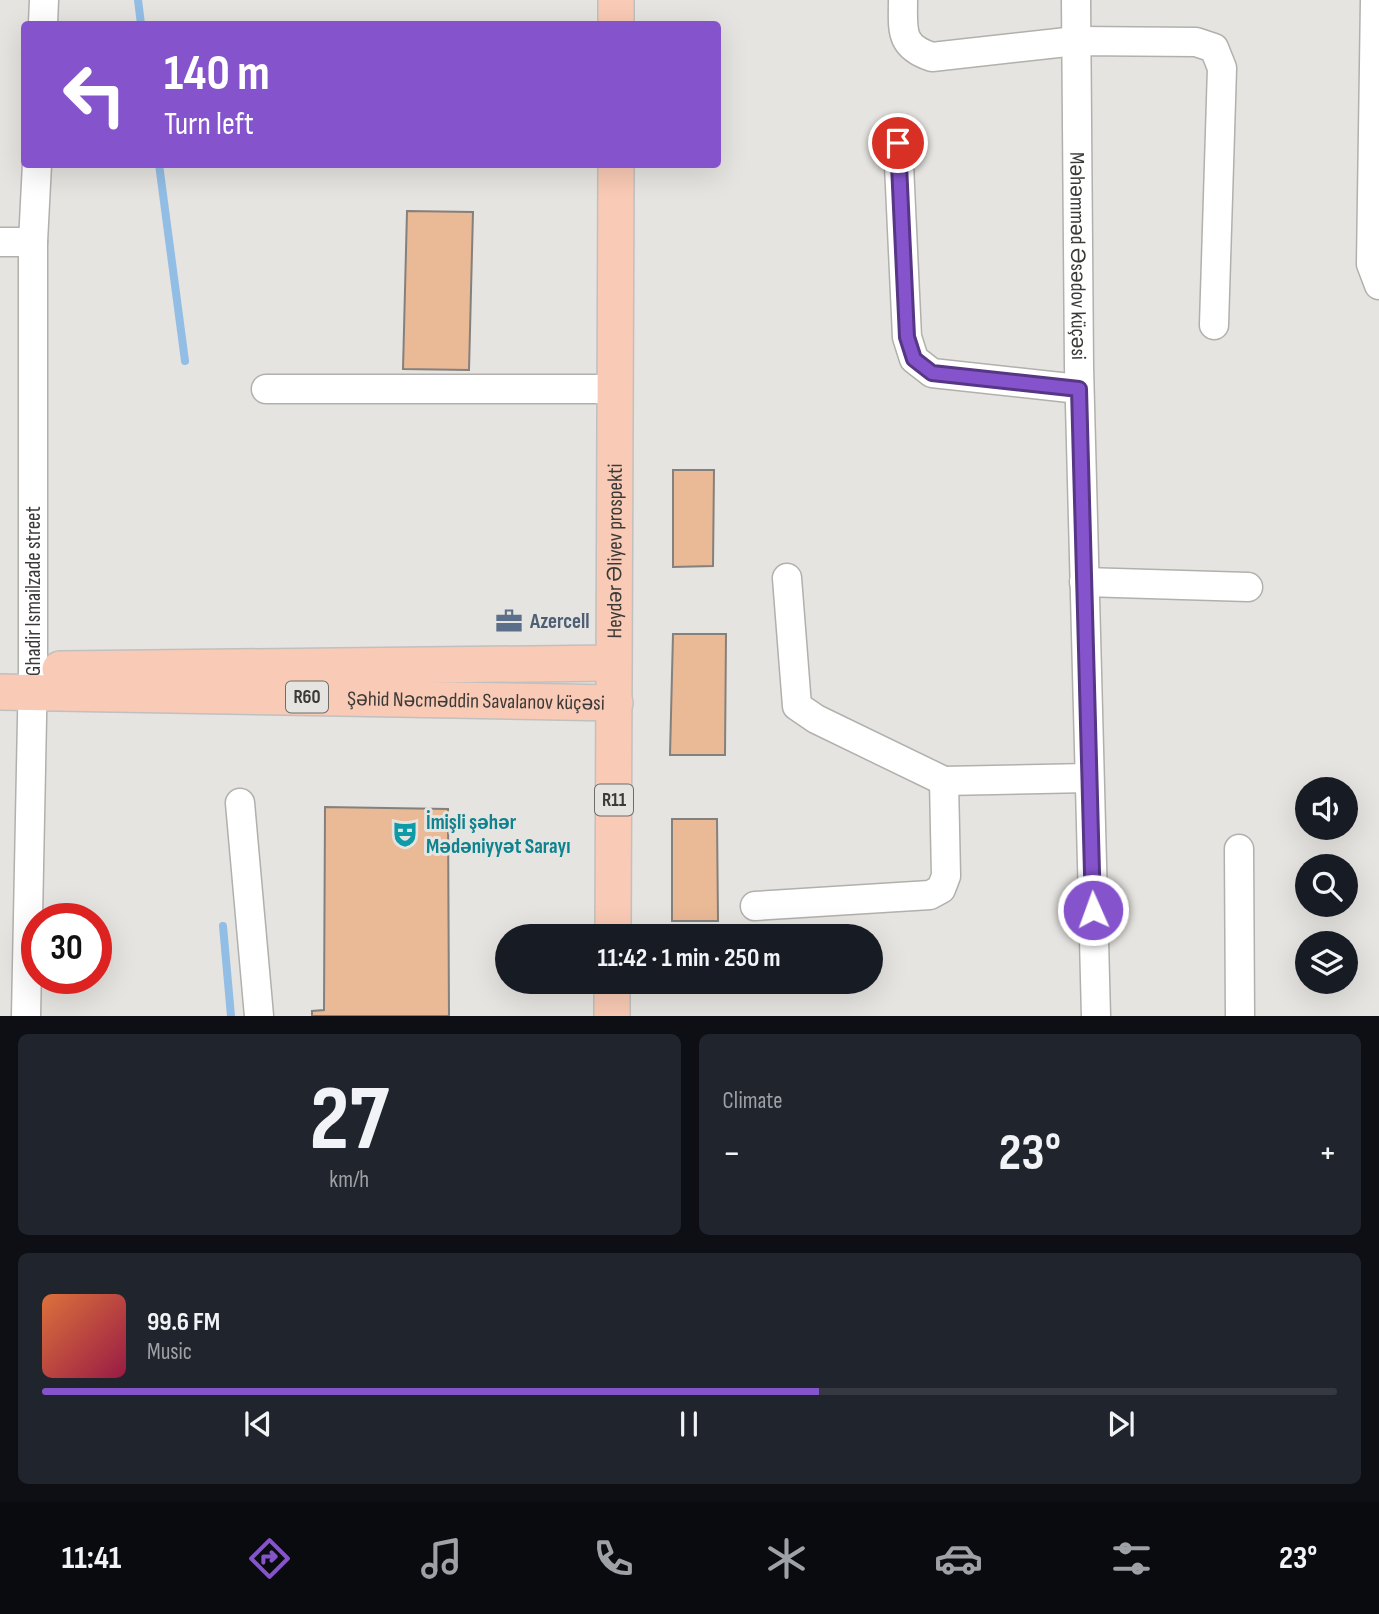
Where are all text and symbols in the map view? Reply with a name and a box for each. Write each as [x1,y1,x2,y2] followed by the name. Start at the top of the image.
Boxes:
[164,45,270,104] text: 140 m
[49,49,140,140] icon: left
[164,105,254,144] text: Turn left
[868,113,928,173] pin
[879,124,917,162] icon: arrive
[1065,152,1091,360] street label: Məhəmməd Əsədov küçəsi
[602,464,627,638] street label: Heydər Əliyev prospekti
[20,506,46,676] street label: Ghadir Ismailzade street
[494,606,524,636] office icon: Azercell
[529,609,590,634] place label: Azercell
[286,682,328,712] road number: R60
[347,686,605,715] street label: Şəhid Nəcməddin Savalanov küçəsi
[1295,777,1358,994] map controls
[1295,777,1358,840] button: sound
[595,785,633,816] road number: R11
[426,810,570,859] place label: İmişli şəhər Mədəniyyət Sarayı
[390,819,420,849] theatre icon: İmişli şəhər Mədəniyyət Sarayı
[1295,854,1358,917] button: search
[1056,873,1130,947] position arrow
[21,903,112,994] speed limit sign: 30
[1295,931,1358,994] button: layers
[597,943,781,974] text: 11:42 · 1 min · 250 m
[309,1066,389,1175] text: 27
[723,1087,782,1115] text: Climate
[999,1122,1061,1185] text: 23°
[723,1131,741,1176] text: −
[1318,1131,1337,1176] text: +
[329,1166,369,1194] text: km/h
[147,1307,220,1338] text: 99.6 FM
[147,1338,192,1366] text: Music
[239,1405,277,1443] icon: previous
[670,1405,708,1443] icon: pause
[1102,1405,1140,1443] icon: next
[245,1534,294,1583] icon: directions
[417,1534,466,1583] icon: music
[589,1534,638,1583] icon: phone
[762,1534,811,1583] icon: climate
[934,1534,983,1583] icon: car
[1107,1534,1156,1583] icon: filters
[62,1539,121,1578] text: 11:41
[1279,1539,1317,1578] text: 23°

